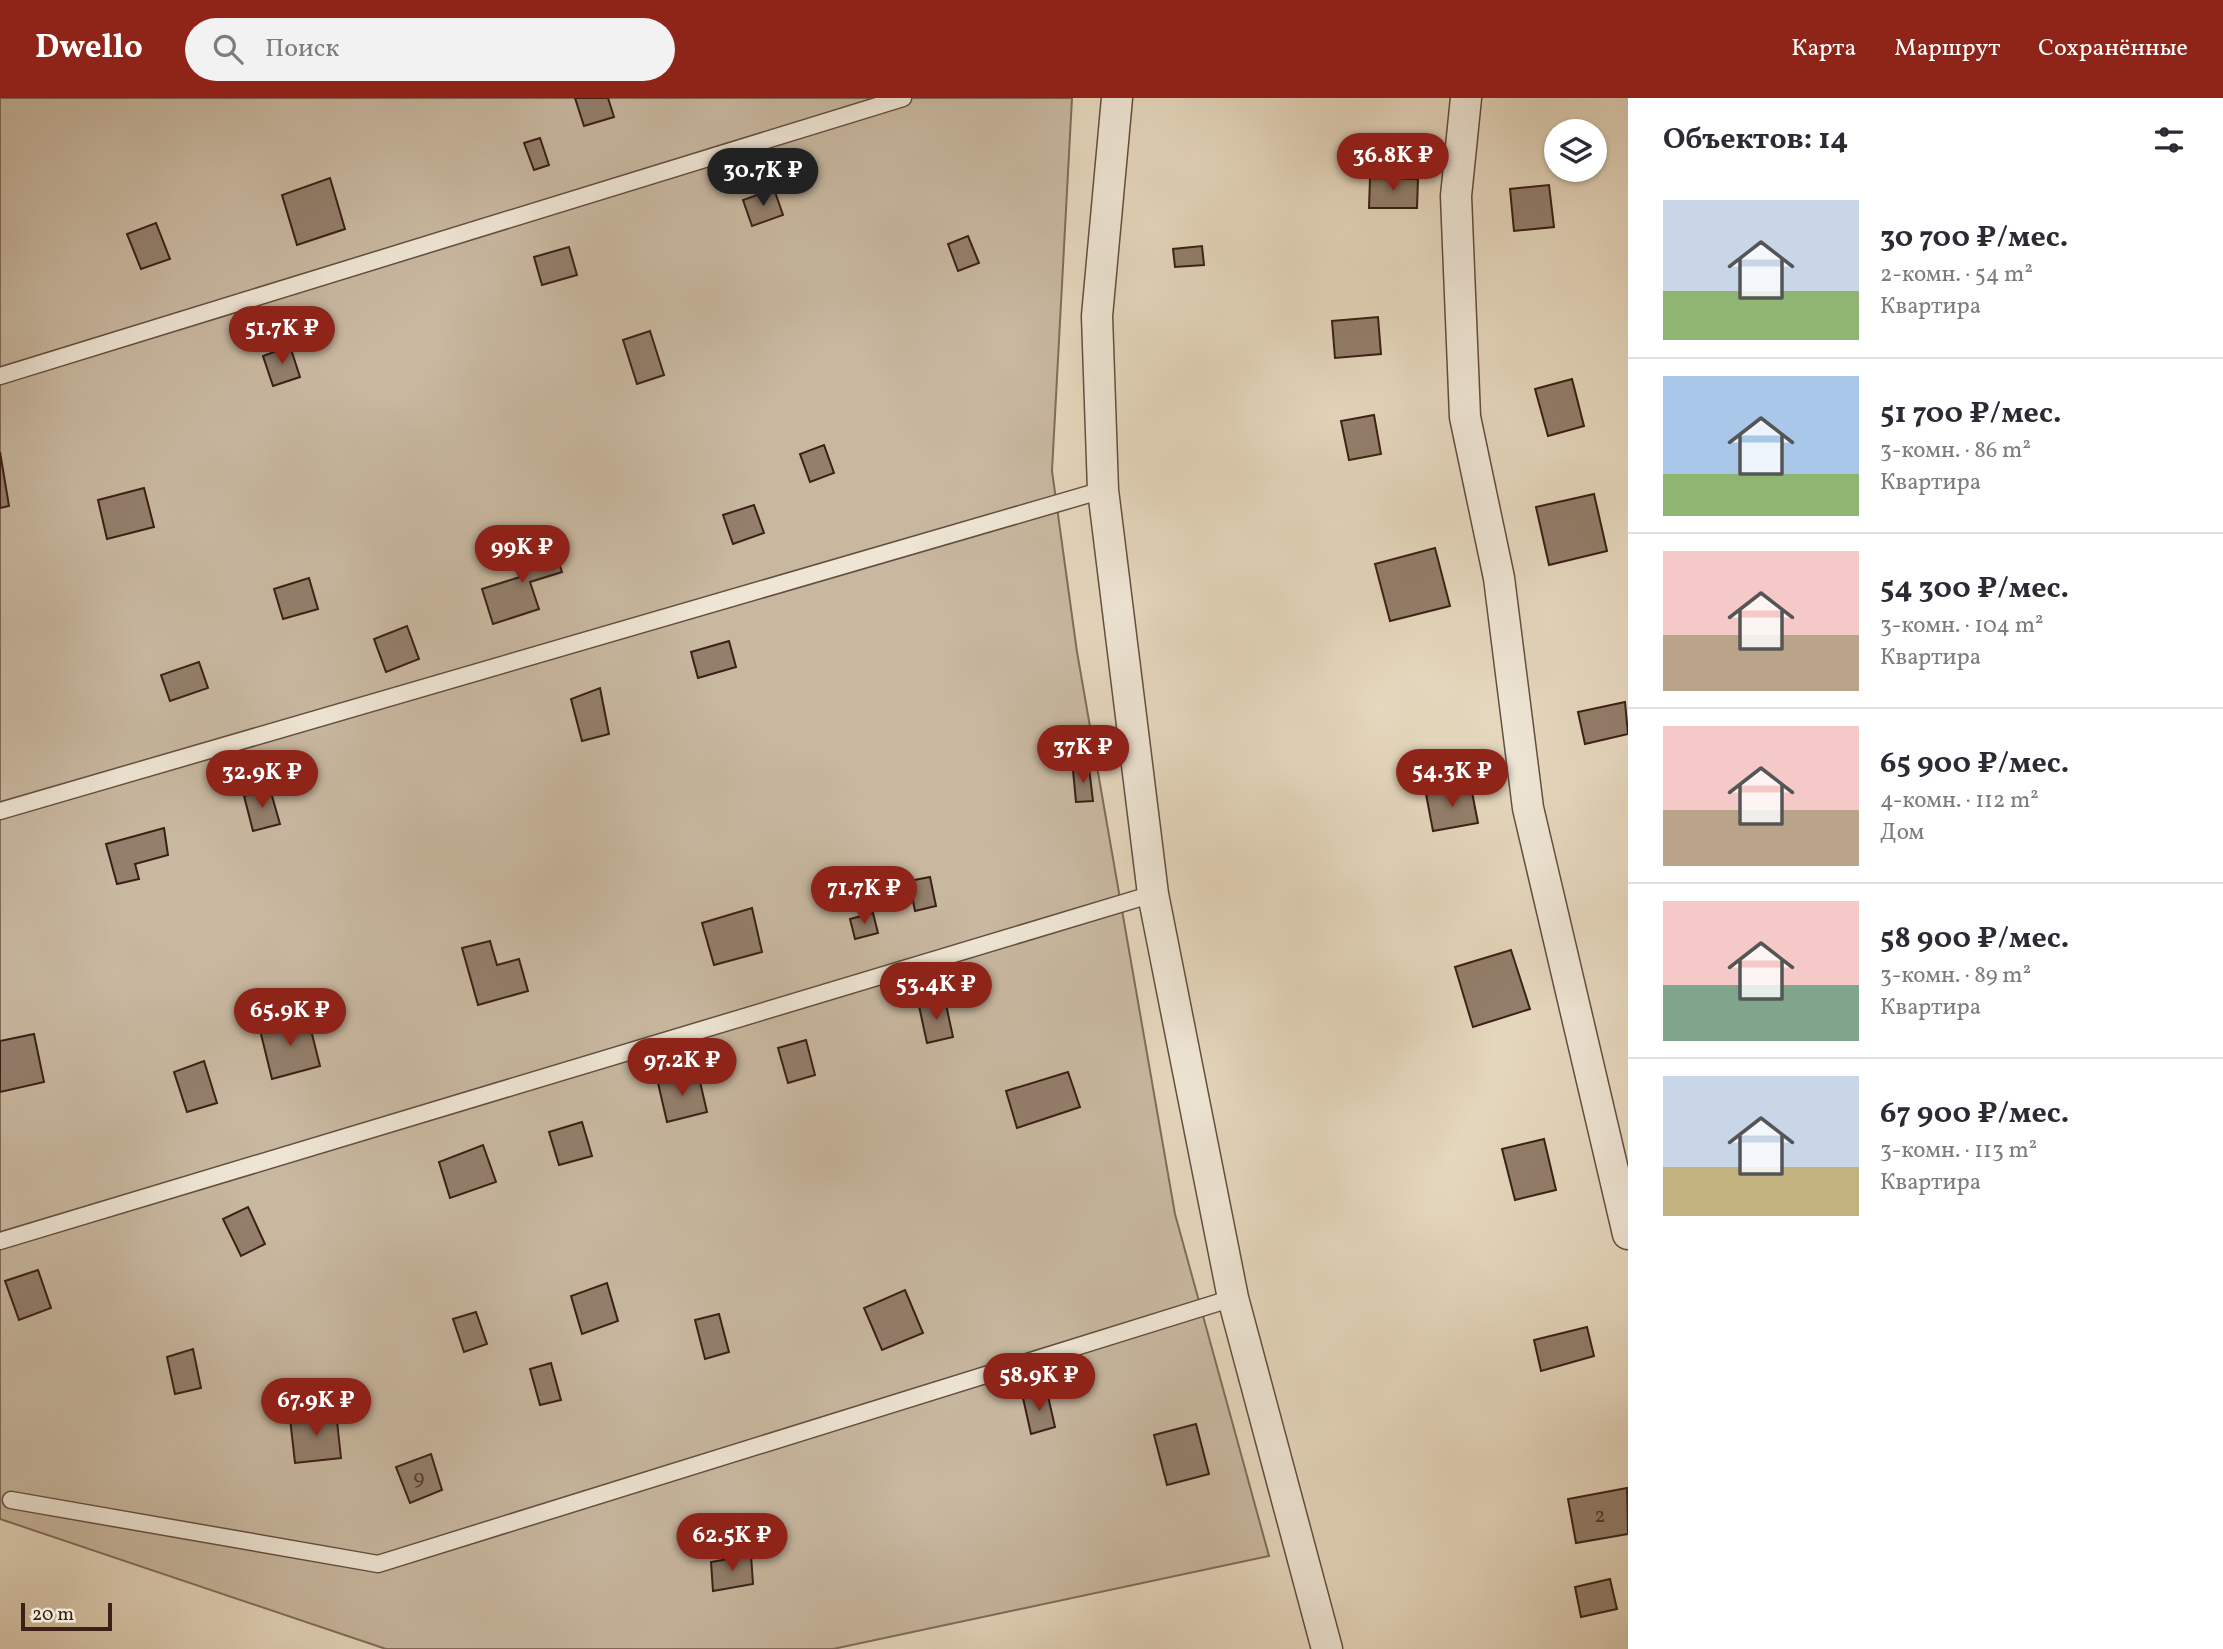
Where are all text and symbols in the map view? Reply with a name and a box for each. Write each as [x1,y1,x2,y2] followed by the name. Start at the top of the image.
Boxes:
[185,18,675,81] search box
[35,26,143,72] text: Dwello
[209,30,247,68] icon: search
[265,31,339,67] text: Поиск
[1791,32,1856,66] text: Карта
[1894,32,2000,66] text: Маршрут
[2038,32,2188,66] text: Сохранённые
[1544,119,1607,182] map controls
[1544,119,1607,182] button: layers
[1663,119,1848,161] text: Объектов: 14
[2150,121,2188,159] icon: filters
[1328,134,1458,193] pin: 36.8K ₽
[1353,140,1433,172] text: 36.8K ₽
[698,148,828,208] pin: 30.7K ₽
[723,155,803,187] text: 30.7K ₽
[1880,217,2068,259] text: 30 700 ₽/мес.
[1719,228,1803,312] icon: home
[1880,259,2033,291] text: 2-комн. · 54 m²
[1880,291,1981,323] text: Квартира
[217,306,347,366] pin: 51.7K ₽
[245,313,319,345] text: 51.7K ₽
[1880,393,2061,435] text: 51 700 ₽/мес.
[1719,404,1803,488] icon: home
[1880,435,2031,467] text: 3-комн. · 86 m²
[1880,467,1981,499] text: Квартира
[473,526,571,585] pin: 99K ₽
[491,532,553,564] text: 99K ₽
[1880,568,2069,610] text: 54 300 ₽/мес.
[1719,579,1803,663] icon: home
[1880,610,2044,642] text: 3-комн. · 104 m²
[1880,642,1981,674] text: Квартира
[1034,726,1132,785] pin: 37K ₽
[1053,732,1113,764] text: 37K ₽
[1880,743,2069,785] text: 65 900 ₽/мес.
[197,750,327,810] pin: 32.9K ₽
[1387,750,1517,809] pin: 54.3K ₽
[1719,754,1803,838] icon: home
[1412,756,1492,788] text: 54.3K ₽
[222,757,302,789] text: 32.9K ₽
[1880,785,2039,817] text: 4-комн. · 112 m²
[1880,817,1924,849] text: Дом
[799,866,929,926] pin: 71.7K ₽
[827,873,901,905] text: 71.7K ₽
[1880,918,2069,960] text: 58 900 ₽/мес.
[1719,929,1803,1013] icon: home
[1880,960,2031,992] text: 3-комн. · 89 m²
[871,962,1001,1022] pin: 53.4K ₽
[896,969,976,1001] text: 53.4K ₽
[225,988,355,1048] pin: 65.9K ₽
[1880,992,1981,1024] text: Квартира
[250,995,330,1027] text: 65.9K ₽
[617,1038,747,1098] pin: 97.2K ₽
[644,1045,720,1077] text: 97.2K ₽
[1880,1093,2069,1135] text: 67 900 ₽/мес.
[1719,1104,1803,1188] icon: home
[1880,1135,2037,1167] text: 3-комн. · 113 m²
[1880,1167,1981,1199] text: Квартира
[974,1354,1104,1413] pin: 58.9K ₽
[999,1360,1079,1392] text: 58.9K ₽
[251,1378,381,1438] pin: 67.9K ₽
[277,1385,355,1417] text: 67.9K ₽
[414,1464,425,1493] house number: 9
[1594,1502,1606,1531] house number: 2
[667,1514,797,1573] pin: 62.5K ₽
[693,1520,772,1552] text: 62.5K ₽
[21,1600,112,1632] scale bar
[32,1602,74,1628] text: 20 m

